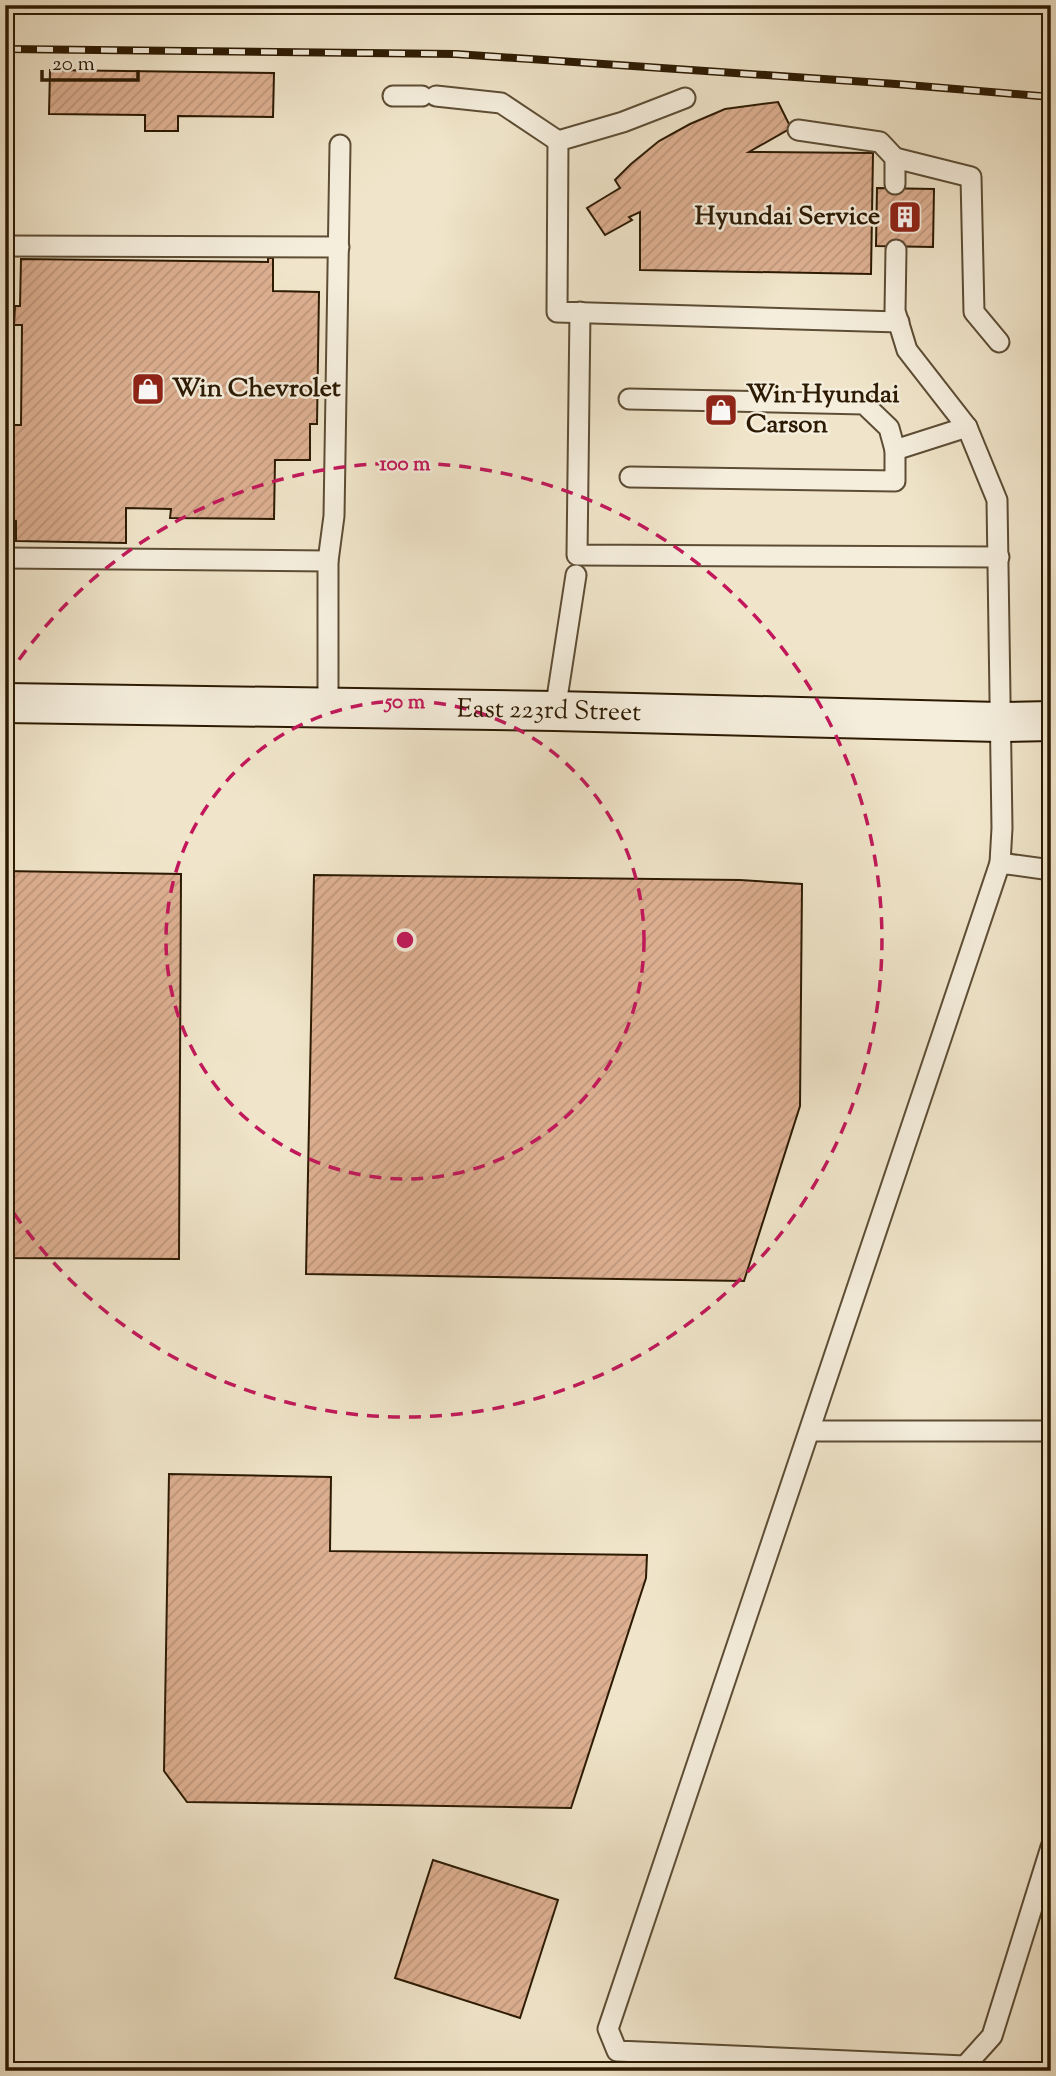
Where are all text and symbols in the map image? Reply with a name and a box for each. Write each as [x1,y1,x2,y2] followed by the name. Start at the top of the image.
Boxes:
[42,38,138,82] scale bar
[52,50,95,80] text: 20 m
[886,198,924,236] building icon: Hyundai Service
[695,199,880,236] place label: Hyundai Service
[129,370,167,408] shop icon: Win Chevrolet
[172,371,341,408] place label: Win Chevrolet
[746,377,900,444] place label: Win Hyundai Carson
[702,391,740,429] shop icon: Win Hyundai Carson
[380,450,431,480] text: 100 m
[383,688,426,718] text: 50 m
[457,691,642,732] street label: East 223rd Street
[393,928,417,952] centre of rings

